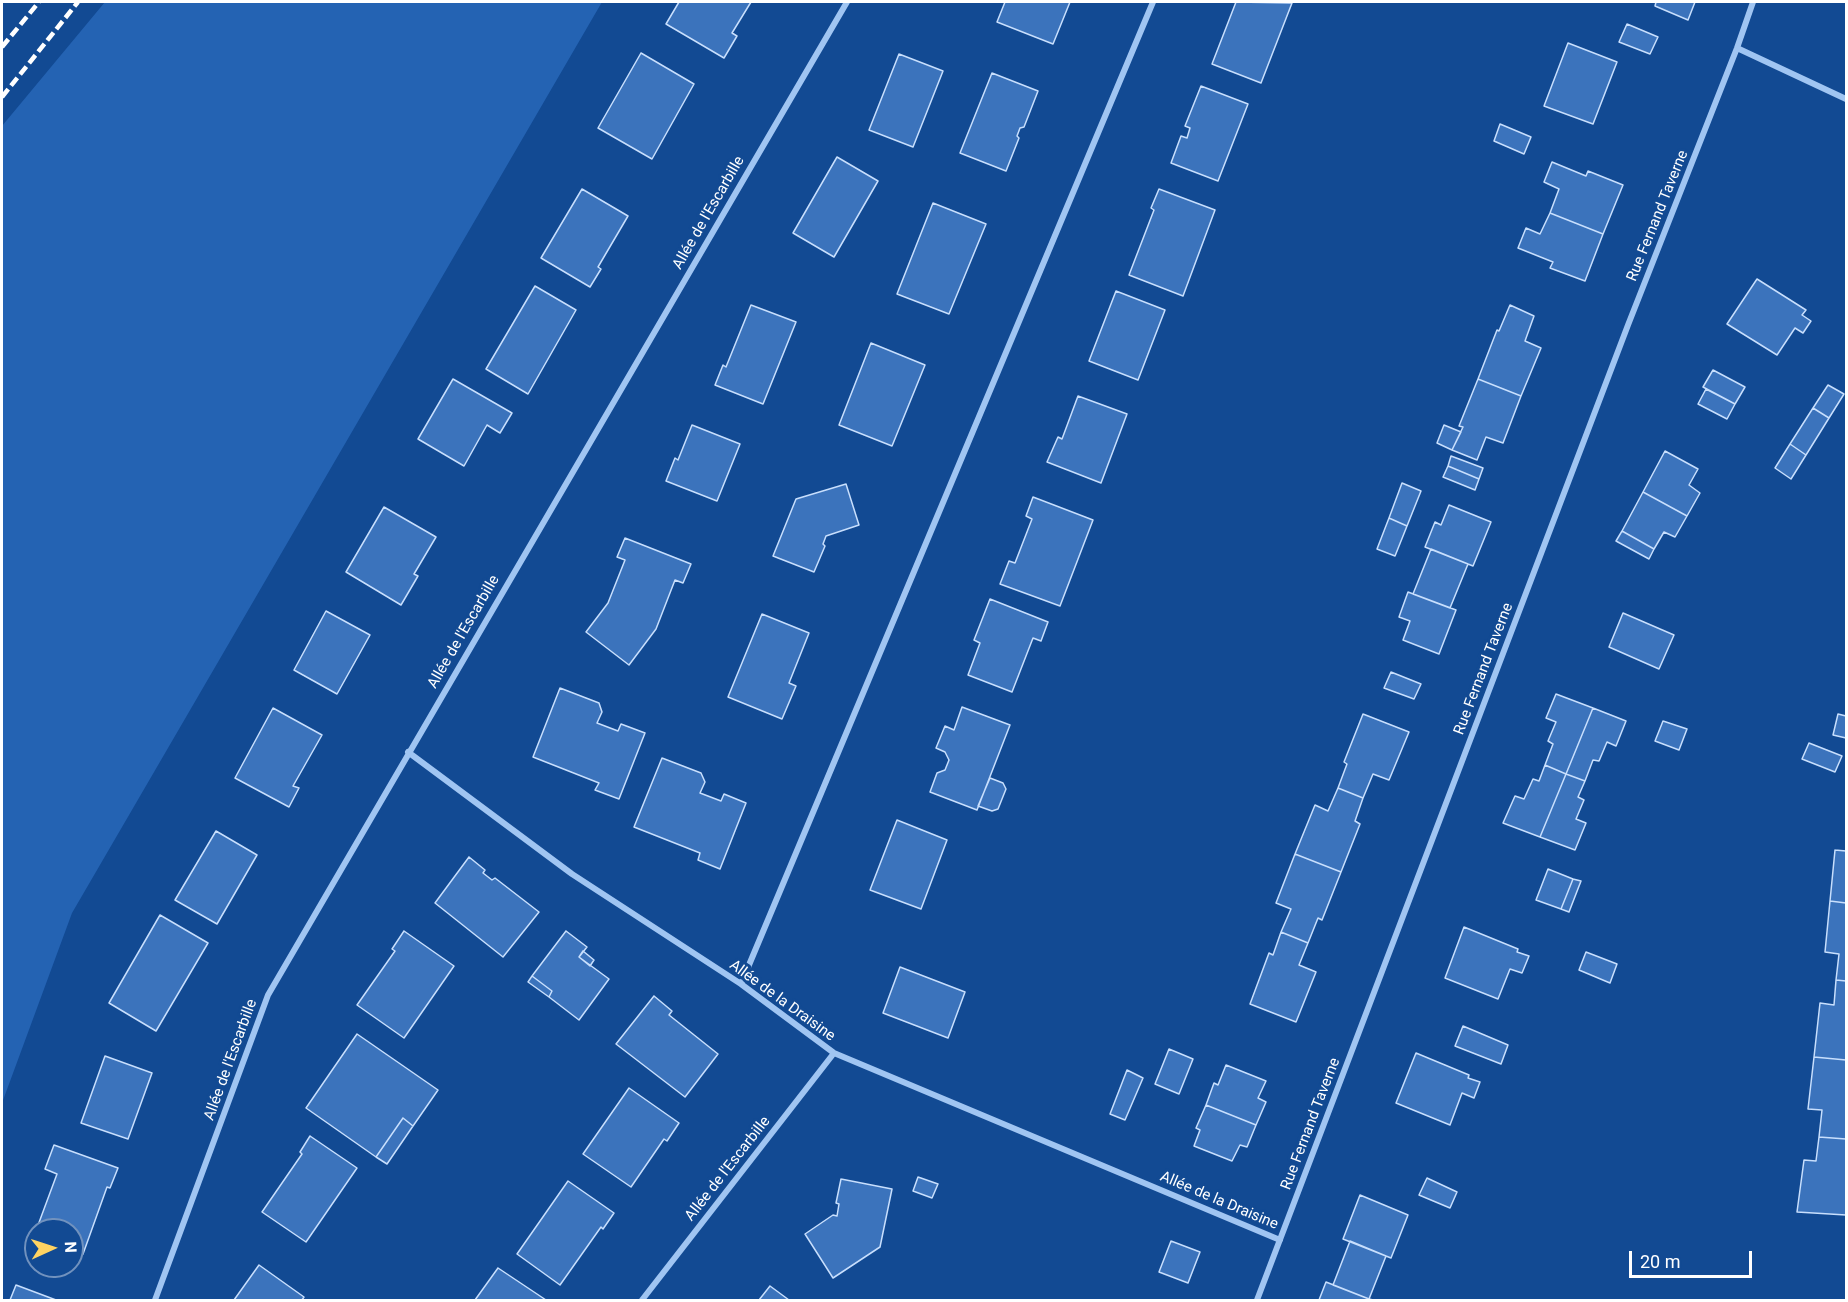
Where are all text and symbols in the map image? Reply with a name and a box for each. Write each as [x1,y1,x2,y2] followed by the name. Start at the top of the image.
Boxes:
[1623,148,1693,284] street label: Rue Fernand Taverne
[669,153,749,273] street label: Allée de l'Escarbille
[424,572,504,692] street label: Allée de l'Escarbille
[1451,600,1517,738] street label: Rue Fernand Taverne
[726,957,838,1045] street label: Allée de la Draisine
[201,997,261,1123] street label: Allée de l'Escarbille
[1278,1055,1344,1193] street label: Rue Fernand Taverne
[682,1113,774,1225] street label: Allée de l'Escarbille
[1157,1168,1281,1234] street label: Allée de la Draisine
[24,1218,84,1278] north arrow
[1632,1239,1755,1277] scale bar
[61,1241,80,1253] text: N
[1640,1251,1680,1272] text: 20 m

